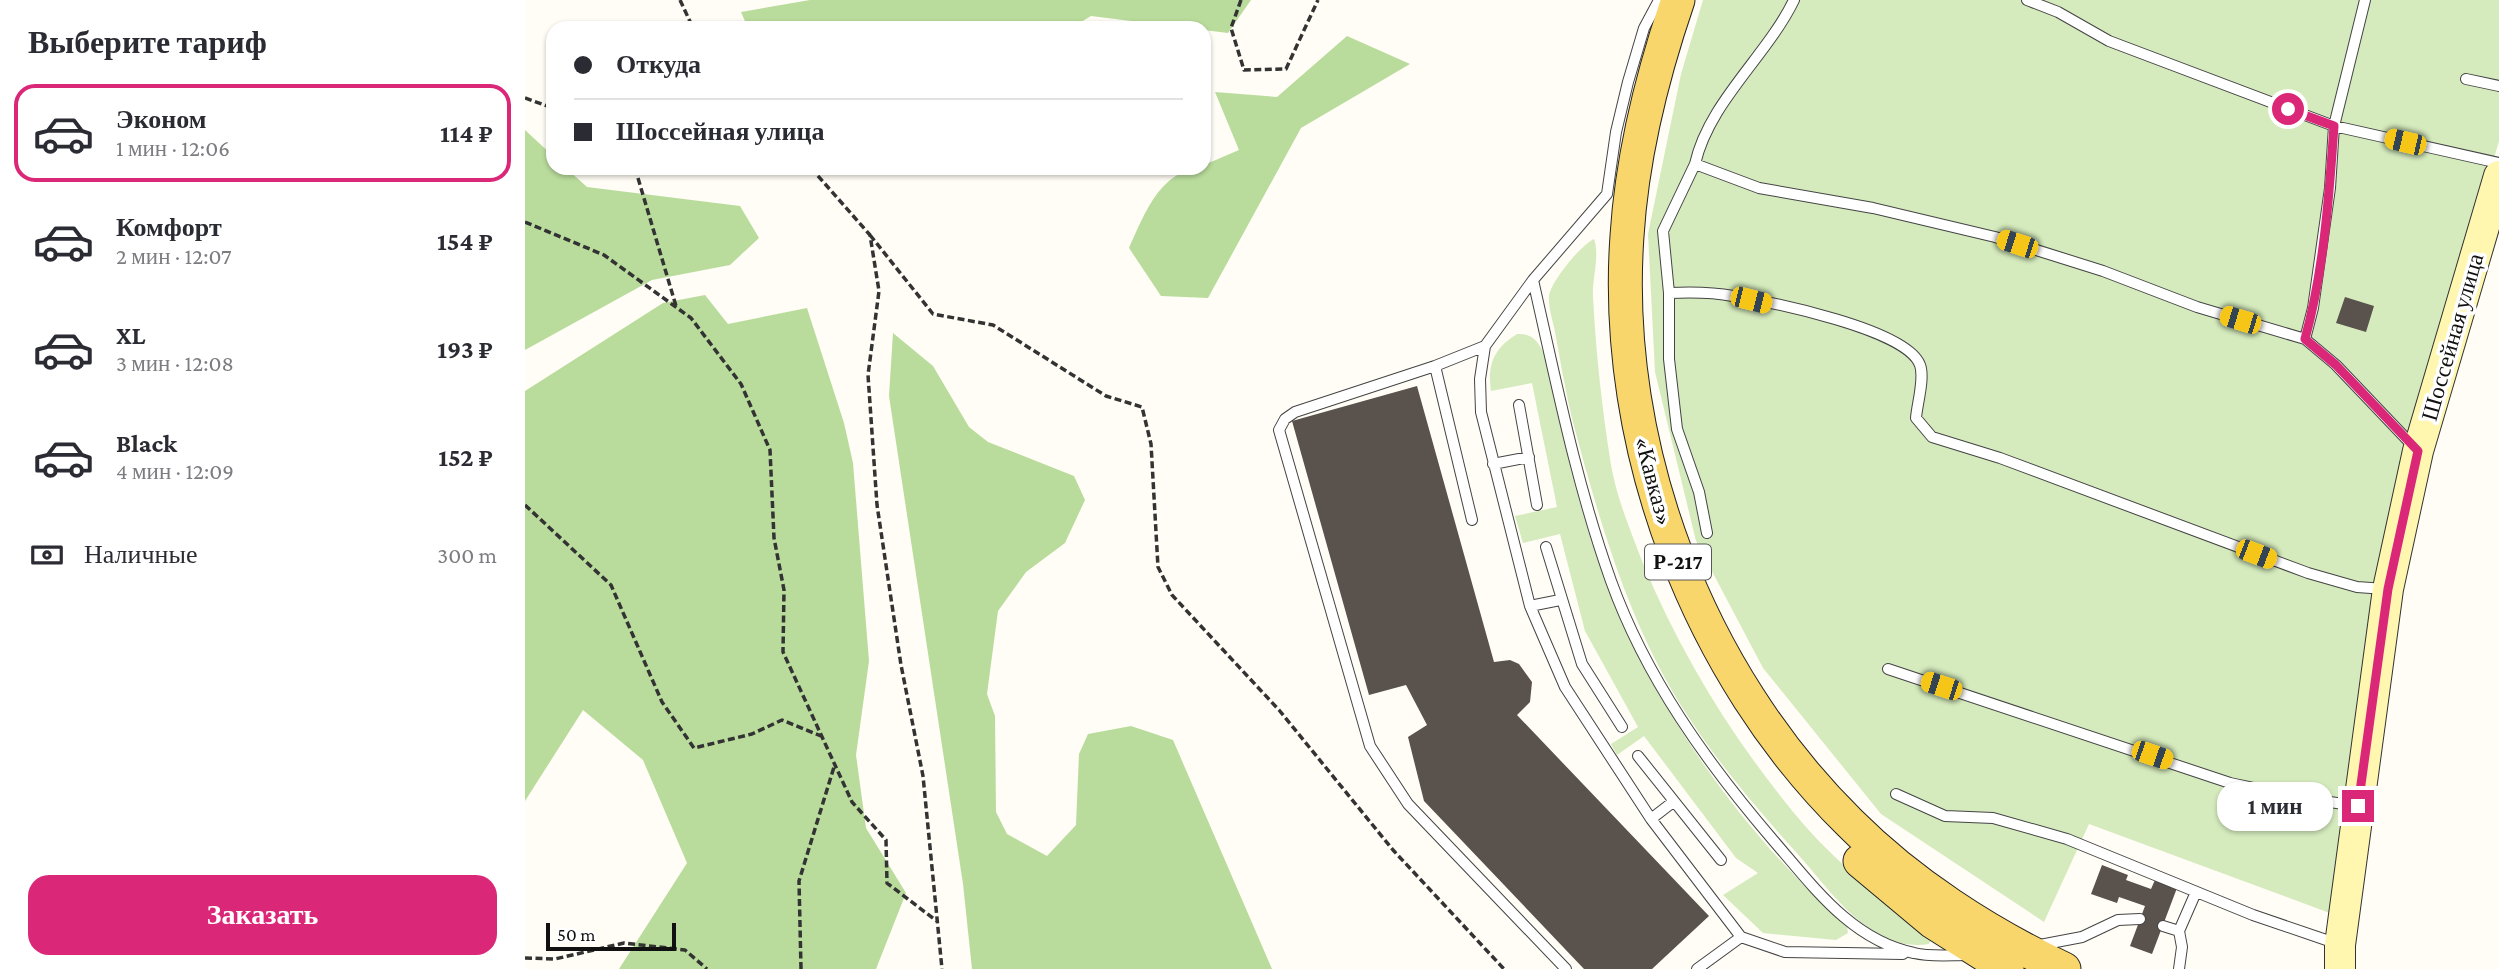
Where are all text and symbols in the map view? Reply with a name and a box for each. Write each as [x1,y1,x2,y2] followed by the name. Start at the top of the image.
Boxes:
[28,24,267,60] text: Выберите тариф
[616,50,701,79] text: Откуда
[2272,93,2304,125] route start
[32,102,95,165] icon: car
[116,105,206,134] text: Эконом
[616,117,824,146] text: Шоссейная улица
[440,119,493,148] text: 114 ₽
[2383,127,2428,157] car
[116,135,230,161] text: 1 мин · 12:06
[32,210,95,273] icon: car
[116,213,222,242] text: Комфорт
[437,227,493,256] text: 154 ₽
[1994,228,2041,260] car
[116,243,232,269] text: 2 мин · 12:07
[2416,250,2488,424] street label: Шоссейная улица
[1729,285,1774,315] car
[2217,304,2264,336] car
[32,318,95,381] icon: car
[116,321,145,350] text: XL
[437,335,493,364] text: 193 ₽
[116,350,234,376] text: 3 мин · 12:08
[32,426,95,489] icon: car
[116,429,177,458] text: Black
[1630,434,1678,528] street label: «Кавказ»
[438,443,493,472] text: 152 ₽
[116,458,234,484] text: 4 мин · 12:09
[28,536,66,574] icon: cash
[2233,537,2280,571] car
[84,540,197,569] text: Наличные
[437,542,497,568] text: 300 m
[1645,544,1711,580] road number: Р-217
[1918,670,1965,702] car
[2129,738,2176,772] car
[2218,782,2333,830] callout: 1 мин
[2342,790,2374,822] route end
[2247,793,2303,819] text: 1 мин
[28,875,497,955] button: Заказать
[546,920,675,952] scale bar
[557,924,596,945] text: 50 m

